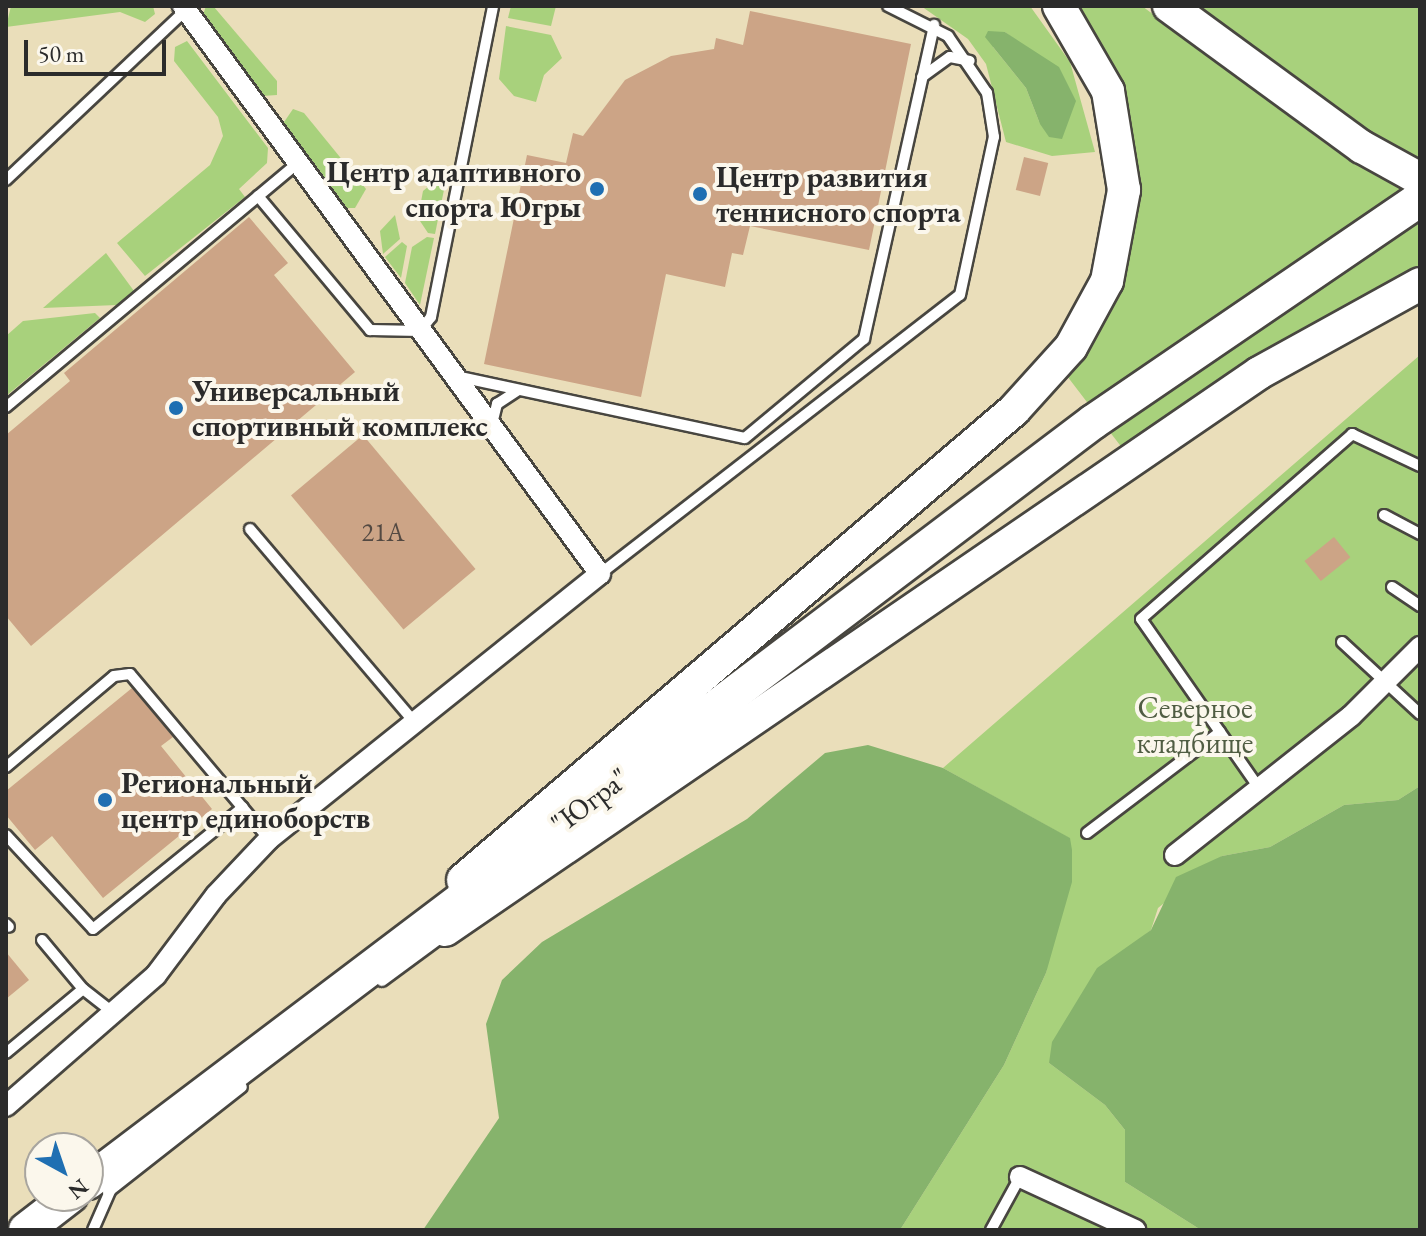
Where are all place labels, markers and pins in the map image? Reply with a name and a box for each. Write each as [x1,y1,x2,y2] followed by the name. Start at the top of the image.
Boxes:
[326,154,581,224] place label: Центр адаптивного спорта Югры
[716,159,961,230] place label: Центр развития теннисного спорта
[588,180,606,198] marker: Центр адаптивного спорта Югры
[691,185,709,203] marker: Центр развития теннисного спорта
[192,373,488,444] place label: Универсальный спортивный комплекс
[167,399,185,417] marker: Универсальный спортивный комплекс
[121,765,370,836] place label: Региональный центр единоборств
[96,791,114,809] marker: Региональный центр единоборств

